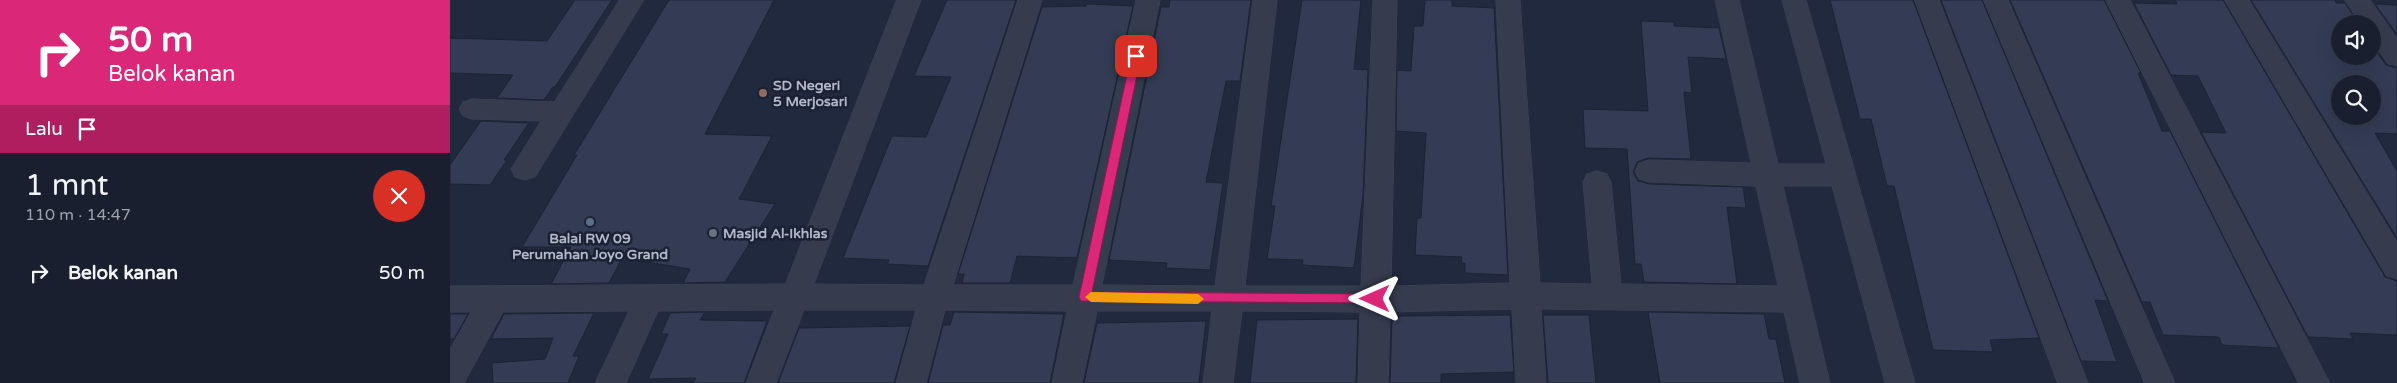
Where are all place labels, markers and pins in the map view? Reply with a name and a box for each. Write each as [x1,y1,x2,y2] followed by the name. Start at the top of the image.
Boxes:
[1115,35,1157,77] pin
[773,77,848,110] place label: SD Negeri 5 Merjosari
[757,87,769,99] marker: SD Negeri 5 Merjosari
[584,216,596,228] marker: Balai RW 09 Perumahan Joyo Grand
[723,225,828,242] place label: Masjid Al-Ikhlas
[707,227,719,239] marker: Masjid Al-Ikhlas
[512,230,668,263] place label: Balai RW 09 Perumahan Joyo Grand

